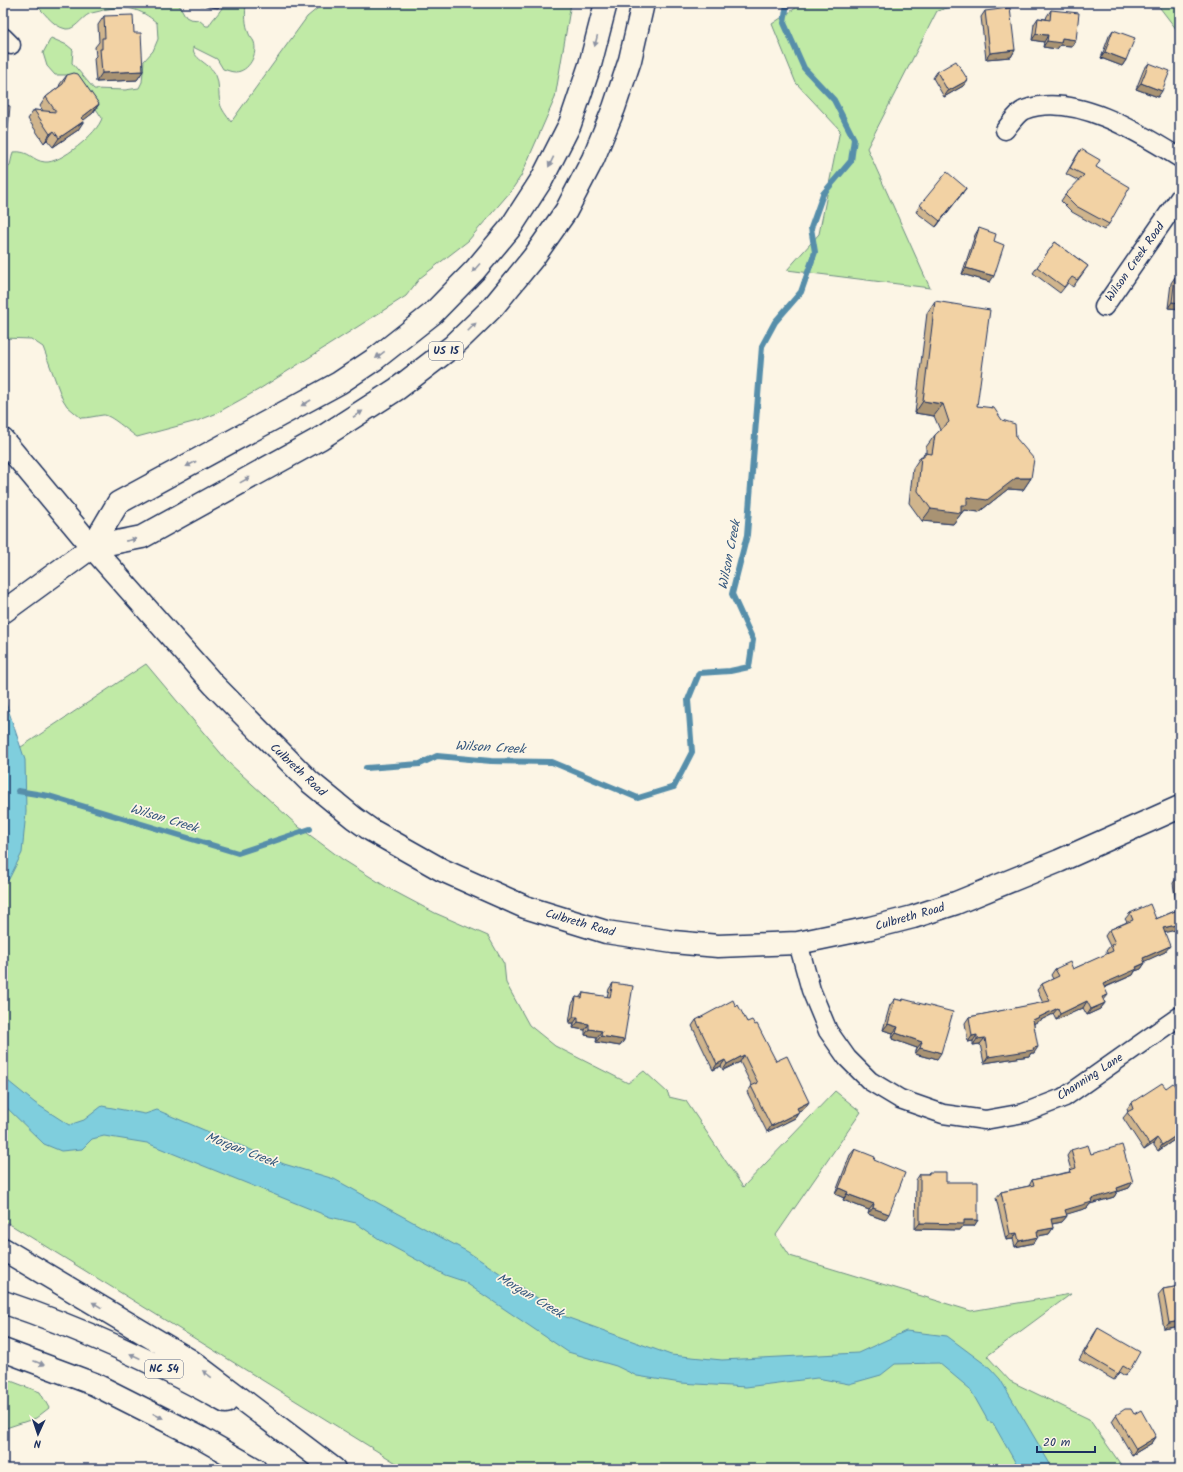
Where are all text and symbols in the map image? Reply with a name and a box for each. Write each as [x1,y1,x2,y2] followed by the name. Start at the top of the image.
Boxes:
[593,35,599,47] one-way arrow
[548,156,554,168] one-way arrow
[1100,217,1170,306] street label: Wilson Creek Road
[472,263,481,274] one-way arrow
[467,322,477,332] one-way arrow
[429,342,463,360] road number: US 15
[375,351,386,360] one-way arrow
[300,399,311,406] one-way arrow
[352,410,363,418] one-way arrow
[185,461,197,467] one-way arrow
[240,476,251,483] one-way arrow
[713,517,747,591] water label: Wilson Creek
[125,536,137,542] one-way arrow
[455,736,527,760] water label: Wilson Creek
[265,739,331,802] street label: Culbreth Road
[128,799,202,840] water label: Wilson Creek
[873,898,948,936] street label: Culbreth Road
[543,904,618,942] street label: Culbreth Road
[1053,1048,1127,1106] street label: Channing Lane
[202,1127,281,1174] water label: Morgan Creek
[493,1268,569,1325] water label: Morgan Creek
[91,1302,103,1309] one-way arrow
[130,1353,141,1359] one-way arrow
[145,1360,183,1378] road number: NC 54
[34,1361,46,1367] one-way arrow
[202,1370,212,1378] one-way arrow
[152,1413,164,1419] one-way arrow
[18,1414,58,1454] north arrow
[1037,1428,1095,1454] scale bar
[1043,1433,1071,1452] text: 20 m
[34,1434,41,1452] text: N

